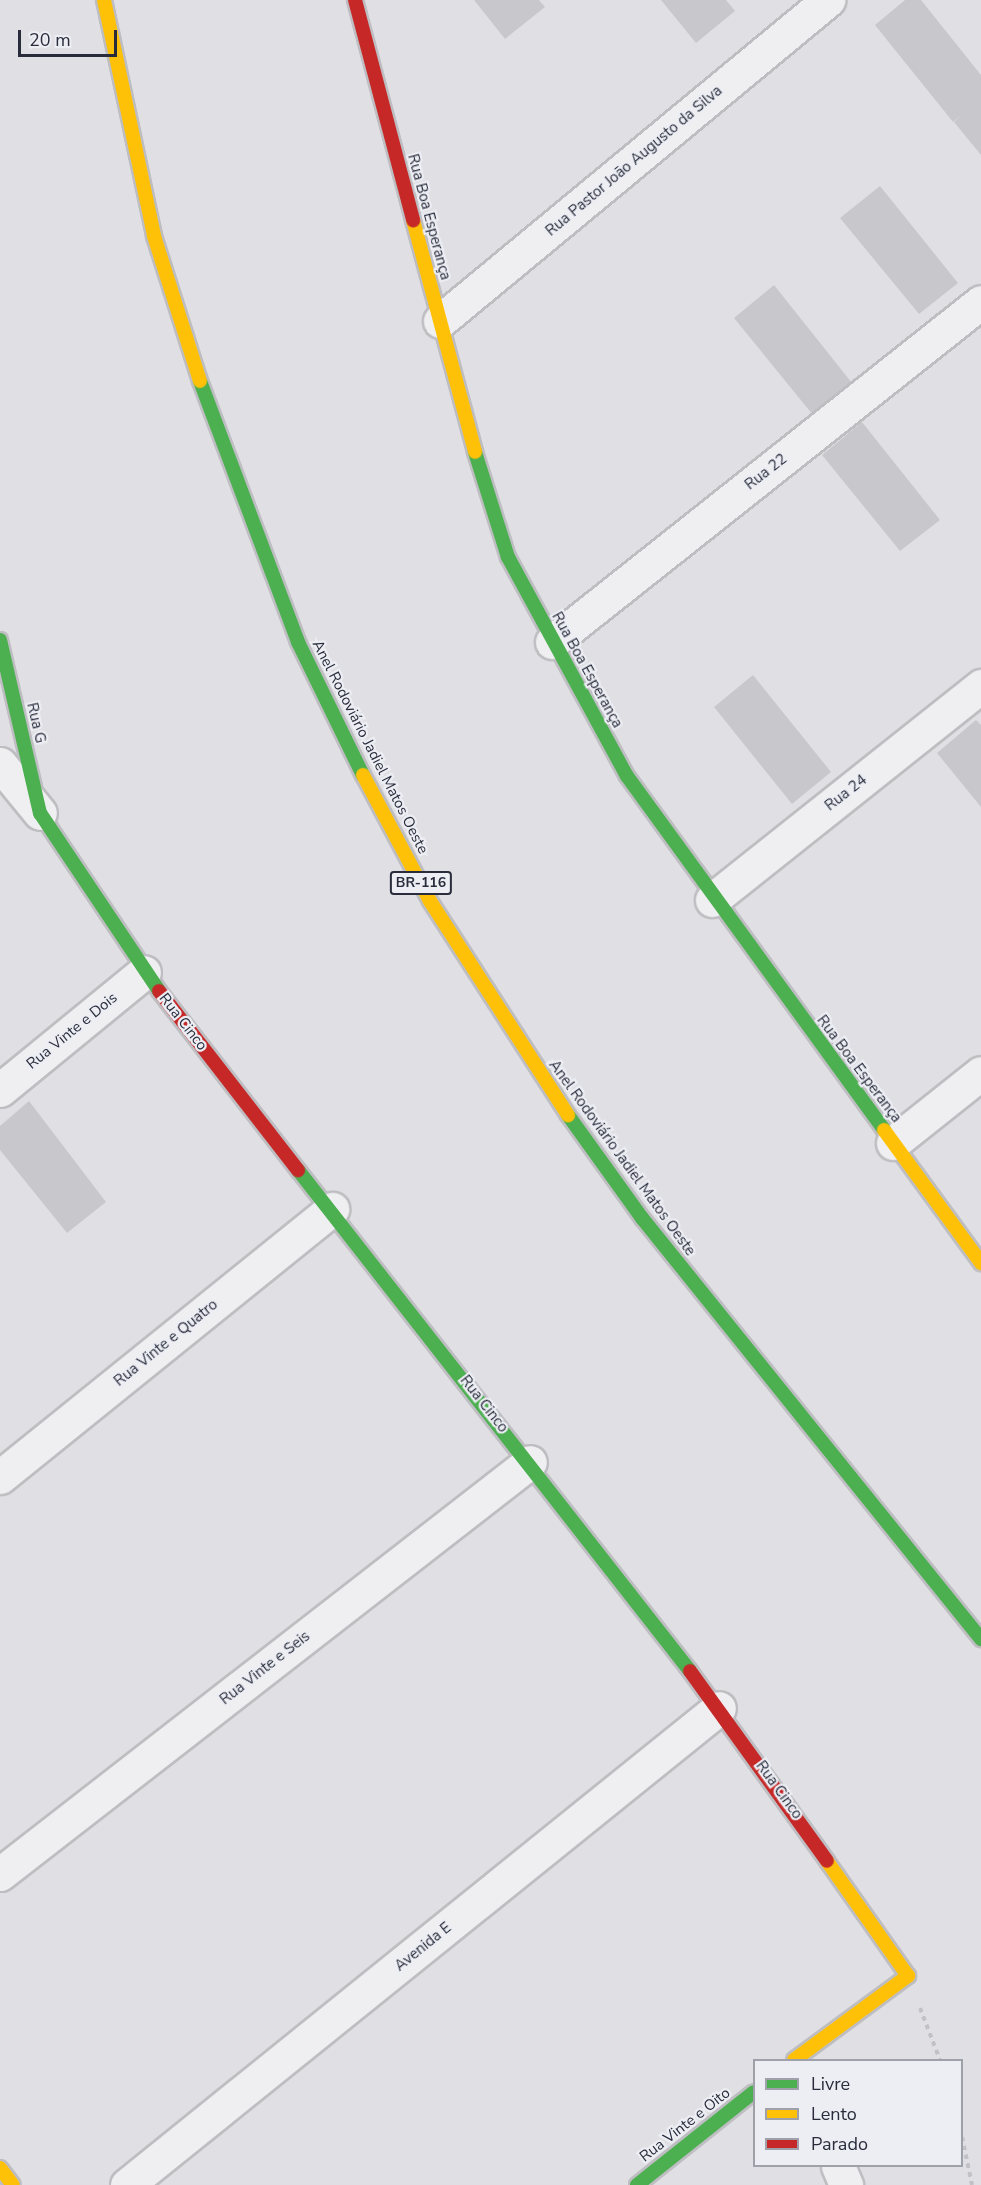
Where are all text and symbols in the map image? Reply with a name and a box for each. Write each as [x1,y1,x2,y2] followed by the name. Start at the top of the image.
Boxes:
[21,18,120,56] scale bar
[29,28,71,52] text: 20 m
[542,82,726,240] street label: Rua Pastor João Augusto da Silva
[404,152,454,282] street label: Rua Boa Esperança
[741,450,791,494] street label: Rua 22
[548,609,626,731] street label: Rua Boa Esperança
[308,637,432,857] street label: Anel Rodoviário Jadiel Matos Oeste
[23,701,49,745] street label: Rua G
[821,771,871,815] street label: Rua 24
[390,872,452,894] road number: BR-116
[23,989,121,1073] street label: Rua Vinte e Dois
[155,990,211,1054] street label: Rua Cinco
[813,1012,905,1126] street label: Rua Boa Esperança
[545,1057,699,1259] street label: Anel Rodoviário Jadiel Matos Oeste
[111,1296,221,1390] street label: Rua Vinte e Quatro
[456,1372,512,1436] street label: Rua Cinco
[216,1627,314,1709] street label: Rua Vinte e Seis
[752,1757,806,1823] street label: Rua Cinco
[391,1919,455,1975] street label: Avenida E
[753,2059,963,2167] legend
[811,2072,850,2096] text: Livre
[636,2084,734,2166] street label: Rua Vinte e Oito
[811,2102,857,2126] text: Lento
[811,2132,868,2156] text: Parado

